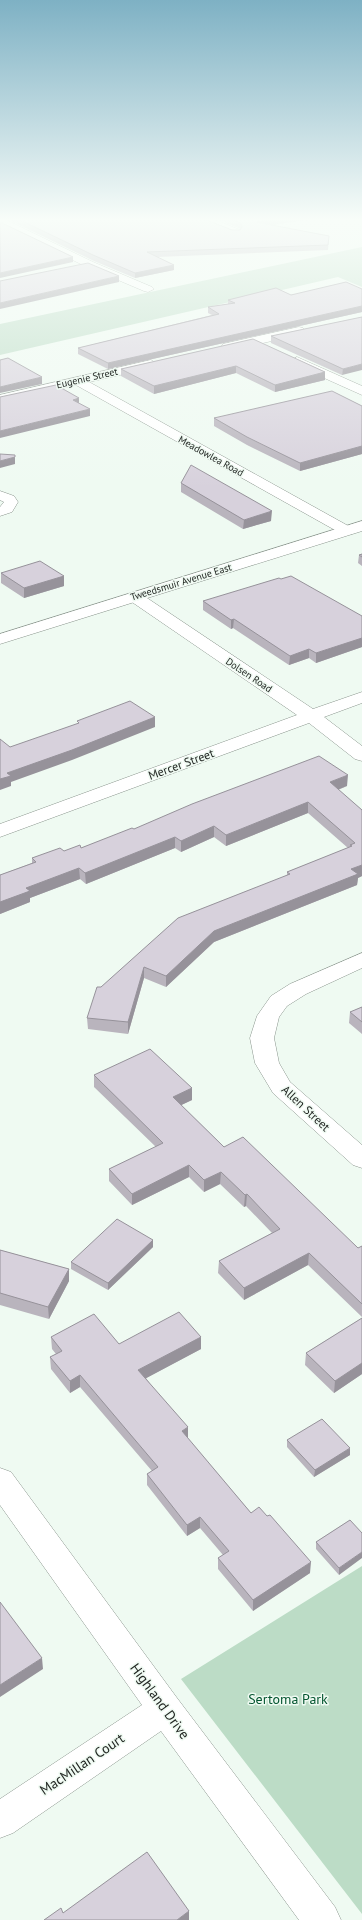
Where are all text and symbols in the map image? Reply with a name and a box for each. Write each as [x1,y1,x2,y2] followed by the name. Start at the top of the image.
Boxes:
[55,364,120,391] street label: Eugenie Street
[176,433,246,479] street label: Meadowlea Road
[129,560,234,604] street label: Tweedsmuir Avenue East
[223,655,275,695] street label: Dolsen Road
[146,745,216,783] street label: Mercer Street
[279,1082,333,1134] street label: Allen Street
[126,1659,194,1743] street label: Highland Drive
[248,1690,328,1708] park label: Sertoma Park
[36,1729,128,1799] street label: MacMillan Court

